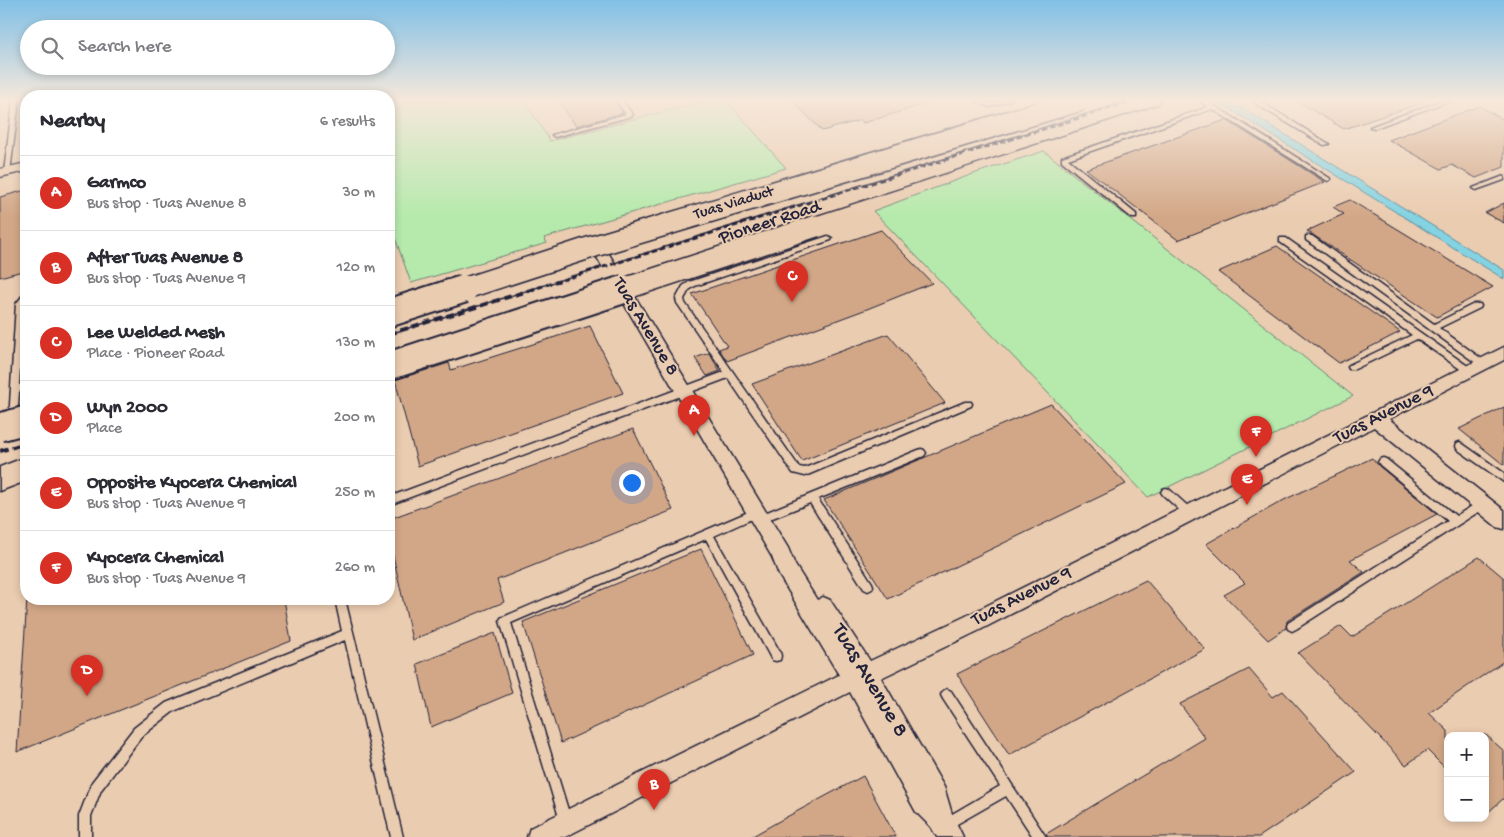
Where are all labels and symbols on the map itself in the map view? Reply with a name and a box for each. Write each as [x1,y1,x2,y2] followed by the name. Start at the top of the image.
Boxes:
[691,182,778,225] street label: Tuas Viaduct
[715,195,826,251] street label: Pioneer Road
[776,261,808,302] pin: C
[606,273,683,380] street label: Tuas Avenue 8
[1329,380,1438,451] street label: Tuas Avenue 9
[678,395,710,436] pin: A
[1240,416,1272,457] pin: F
[1231,464,1263,505] pin: E
[619,470,645,496] your location
[967,562,1076,633] street label: Tuas Avenue 9
[824,618,913,742] street label: Tuas Avenue 8
[71,655,103,696] pin: D
[638,769,670,810] pin: B

